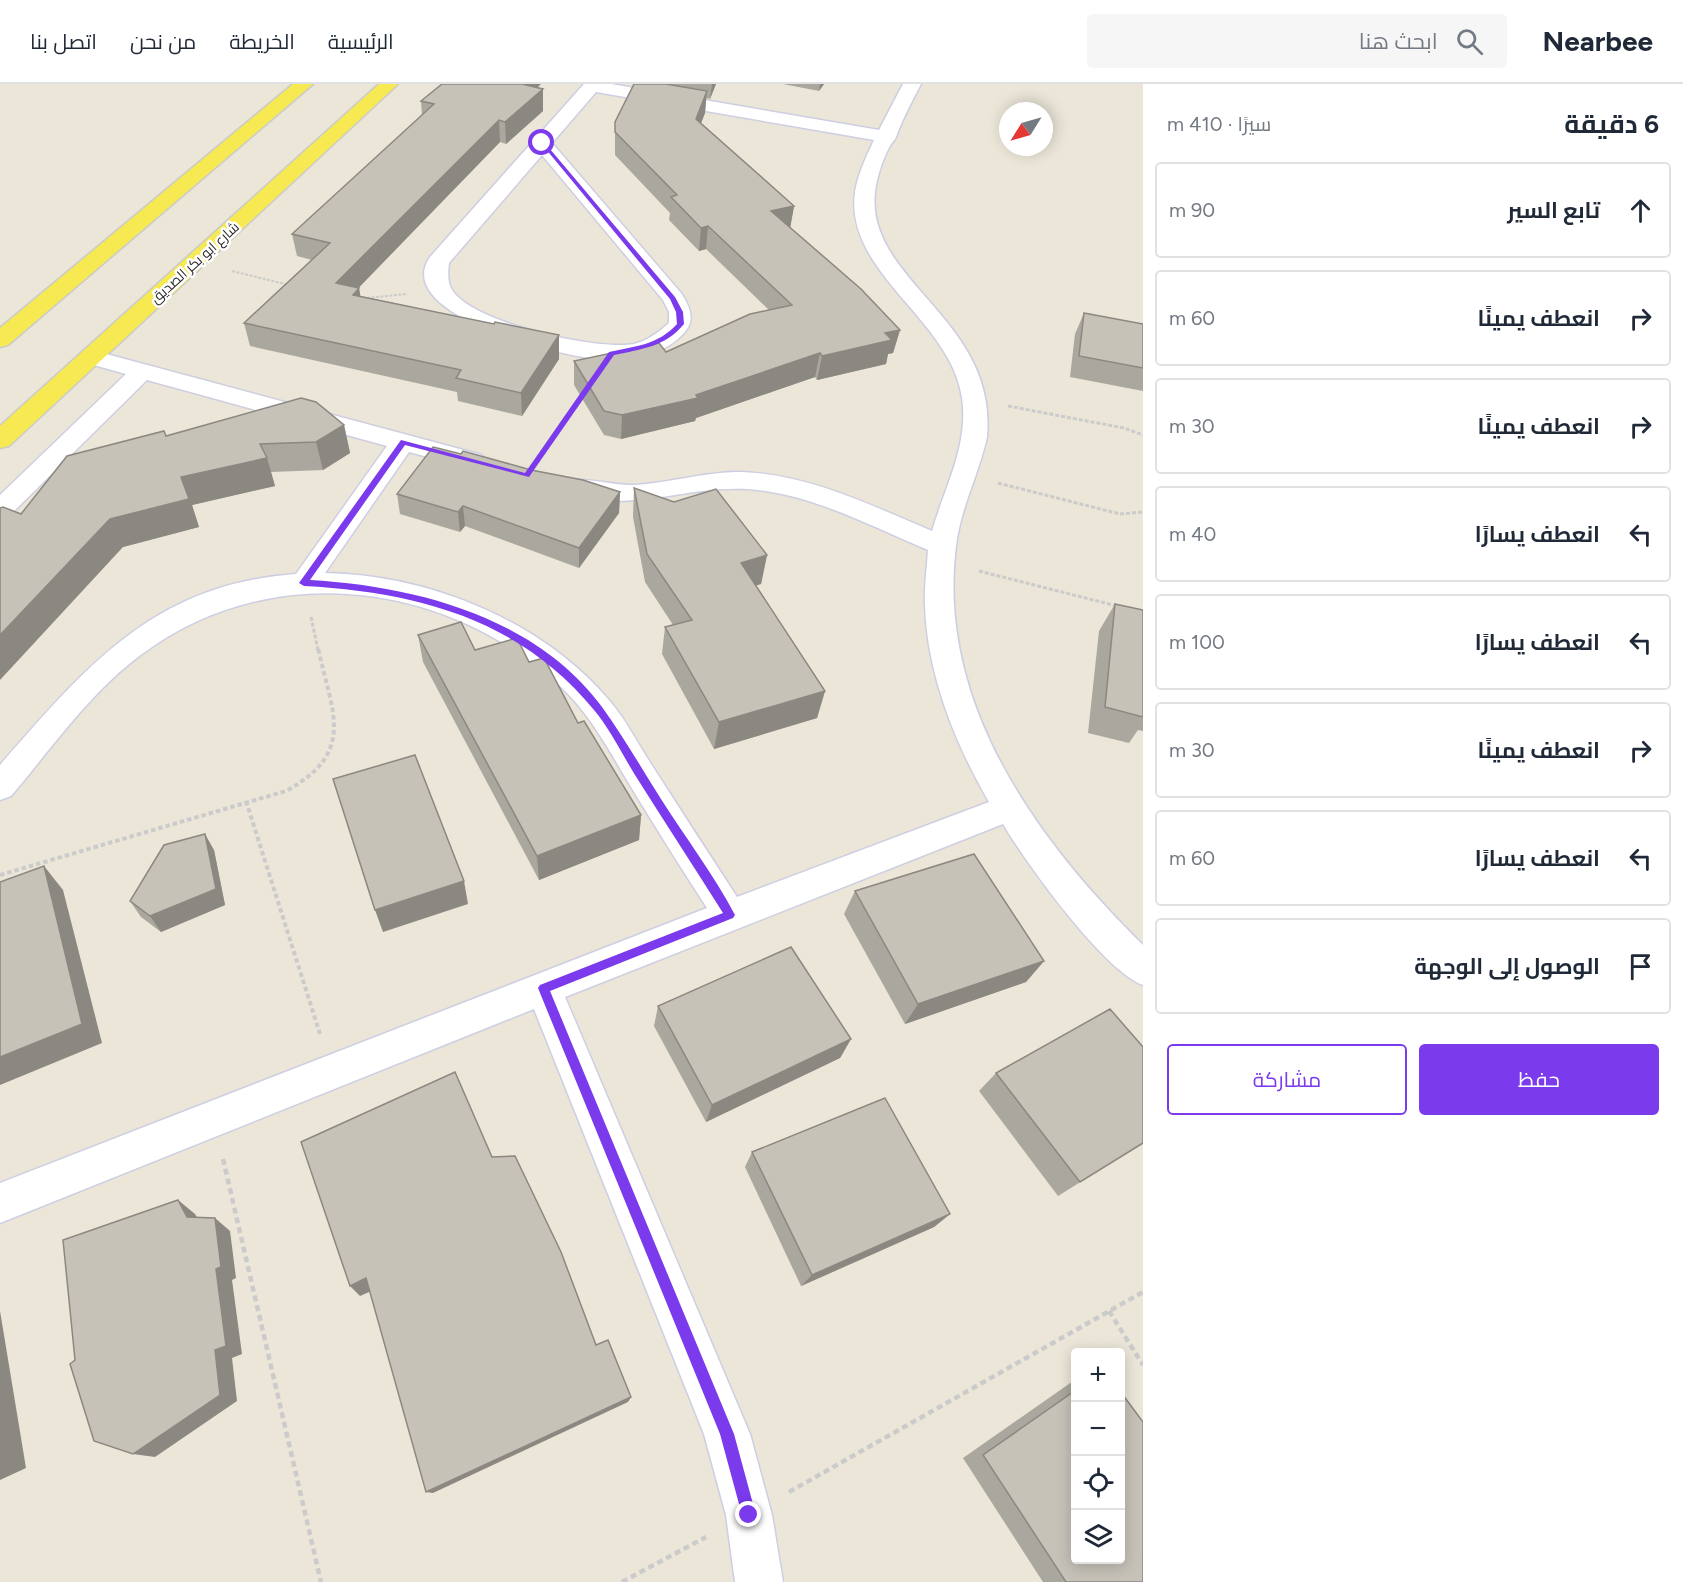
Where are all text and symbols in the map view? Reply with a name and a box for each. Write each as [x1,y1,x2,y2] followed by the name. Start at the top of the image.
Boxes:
[1087,14,1507,68] search box
[1543,24,1653,58] text: Nearbee
[1453,25,1486,58] icon: search
[1359,28,1438,55] text: ابحث هنا
[30,29,97,54] text: اتصل بنا
[130,29,196,54] text: من نحن
[229,29,295,54] text: الخريطة
[328,29,394,54] text: الرئيسية
[999,102,1053,156] north arrow
[1564,108,1659,140] text: 6 دقيقة
[1167,112,1271,136] text: سيرًا · 410 m
[528,129,554,155] route start
[1624,194,1657,227] icon: ahead
[1507,197,1600,224] text: تابع السير
[1169,198,1215,222] text: 90 m
[147,219,243,307] street label: شارع ابو بكر الصديق
[1624,302,1657,335] icon: right
[1477,305,1600,332] text: انعطف يمينًا
[1169,306,1215,330] text: 60 m
[1624,410,1657,443] icon: right
[1477,413,1600,440] text: انعطف يمينًا
[1169,414,1215,438] text: 30 m
[1624,518,1657,551] icon: left
[1475,521,1600,548] text: انعطف يسارًا
[1169,522,1216,546] text: 40 m
[1624,626,1657,659] icon: left
[1475,629,1600,656] text: انعطف يسارًا
[1169,630,1225,654] text: 100 m
[1624,734,1657,767] icon: right
[1477,737,1600,764] text: انعطف يمينًا
[1169,738,1215,762] text: 30 m
[1624,842,1657,875] icon: left
[1475,845,1600,872] text: انعطف يسارًا
[1169,846,1215,870] text: 60 m
[1624,950,1657,983] icon: arrive
[1414,953,1600,980] text: الوصول إلى الوجهة
[1167,1044,1407,1115] button: مشاركة
[1419,1044,1659,1115] button: حفظ
[1071,1348,1125,1564] map controls
[1071,1348,1125,1402] button: +
[1071,1402,1125,1456] button: −
[1071,1456,1125,1510] button: locate
[735,1501,761,1527] route end
[1071,1510,1125,1564] button: layers

